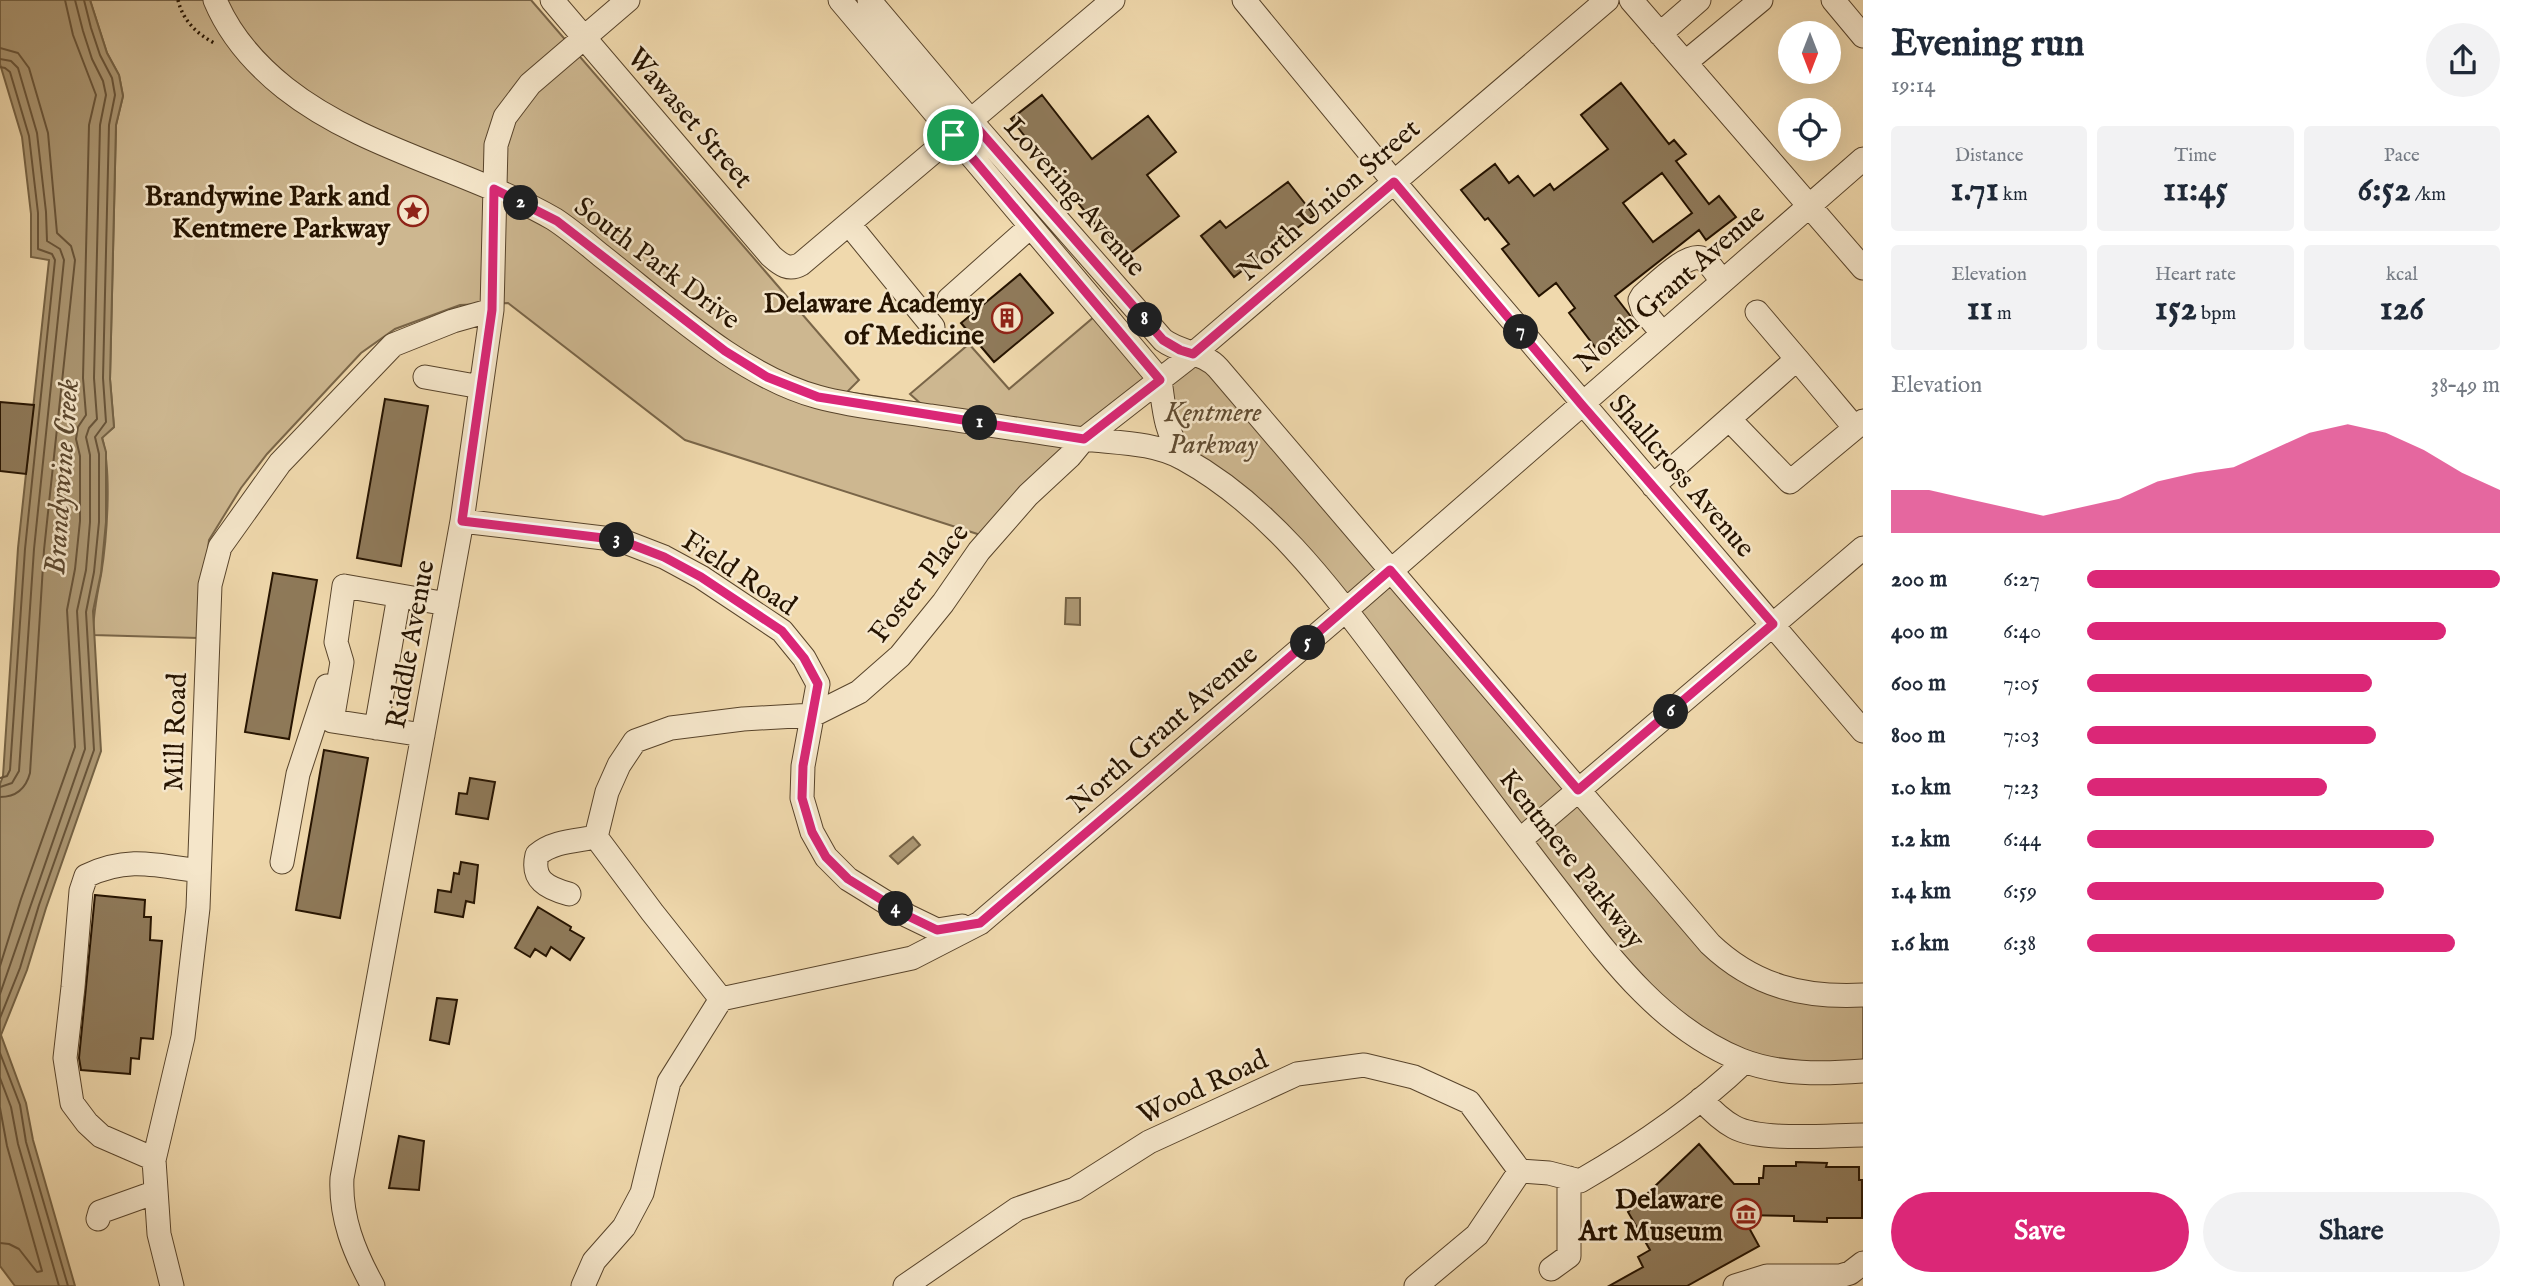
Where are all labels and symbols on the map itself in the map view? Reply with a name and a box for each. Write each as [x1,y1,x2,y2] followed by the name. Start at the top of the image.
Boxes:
[1778,21,1841,84] north arrow
[618,41,760,197] street label: Wawaset Street
[923,105,983,165] pin
[995,111,1153,285] street label: Lovering Avenue
[1231,112,1428,290] street label: North Union Street
[145,180,391,247] place label: Brandywine Park and Kentmere Parkway
[504,186,538,220] pin: 2
[566,190,747,338] street label: South Park Drive
[396,194,430,228] place icon: Brandywine Park and Kentmere Parkway
[1569,197,1773,381] street label: North Grant Avenue
[764,287,985,354] place label: Delaware Academy of Medicine
[990,301,1024,335] building icon: Delaware Academy of Medicine
[1128,302,1162,338] pin: 8
[1504,314,1538,350] pin: 7
[37,378,89,576] water label: Brandywine Creek
[1601,388,1762,566] street label: Shallcross Avenue
[1163,396,1262,463] park label: Kentmere Parkway
[962,406,998,440] pin: 1
[862,517,978,650] street label: Foster Place
[600,522,634,558] pin: 3
[675,524,803,624] street label: Field Road
[379,557,444,731] street label: Riddle Avenue
[1290,626,1326,660] pin: 5
[1062,638,1266,822] street label: North Grant Avenue
[157,672,196,792] street label: Mill Road
[1654,694,1688,730] pin: 6
[1490,763,1652,956] street label: Kentmere Parkway
[878,892,914,926] pin: 4
[1132,1043,1274,1134] street label: Wood Road
[1578,1183,1723,1250] place label: Delaware Art Museum
[1729,1197,1763,1231] museum icon: Delaware Art Museum

